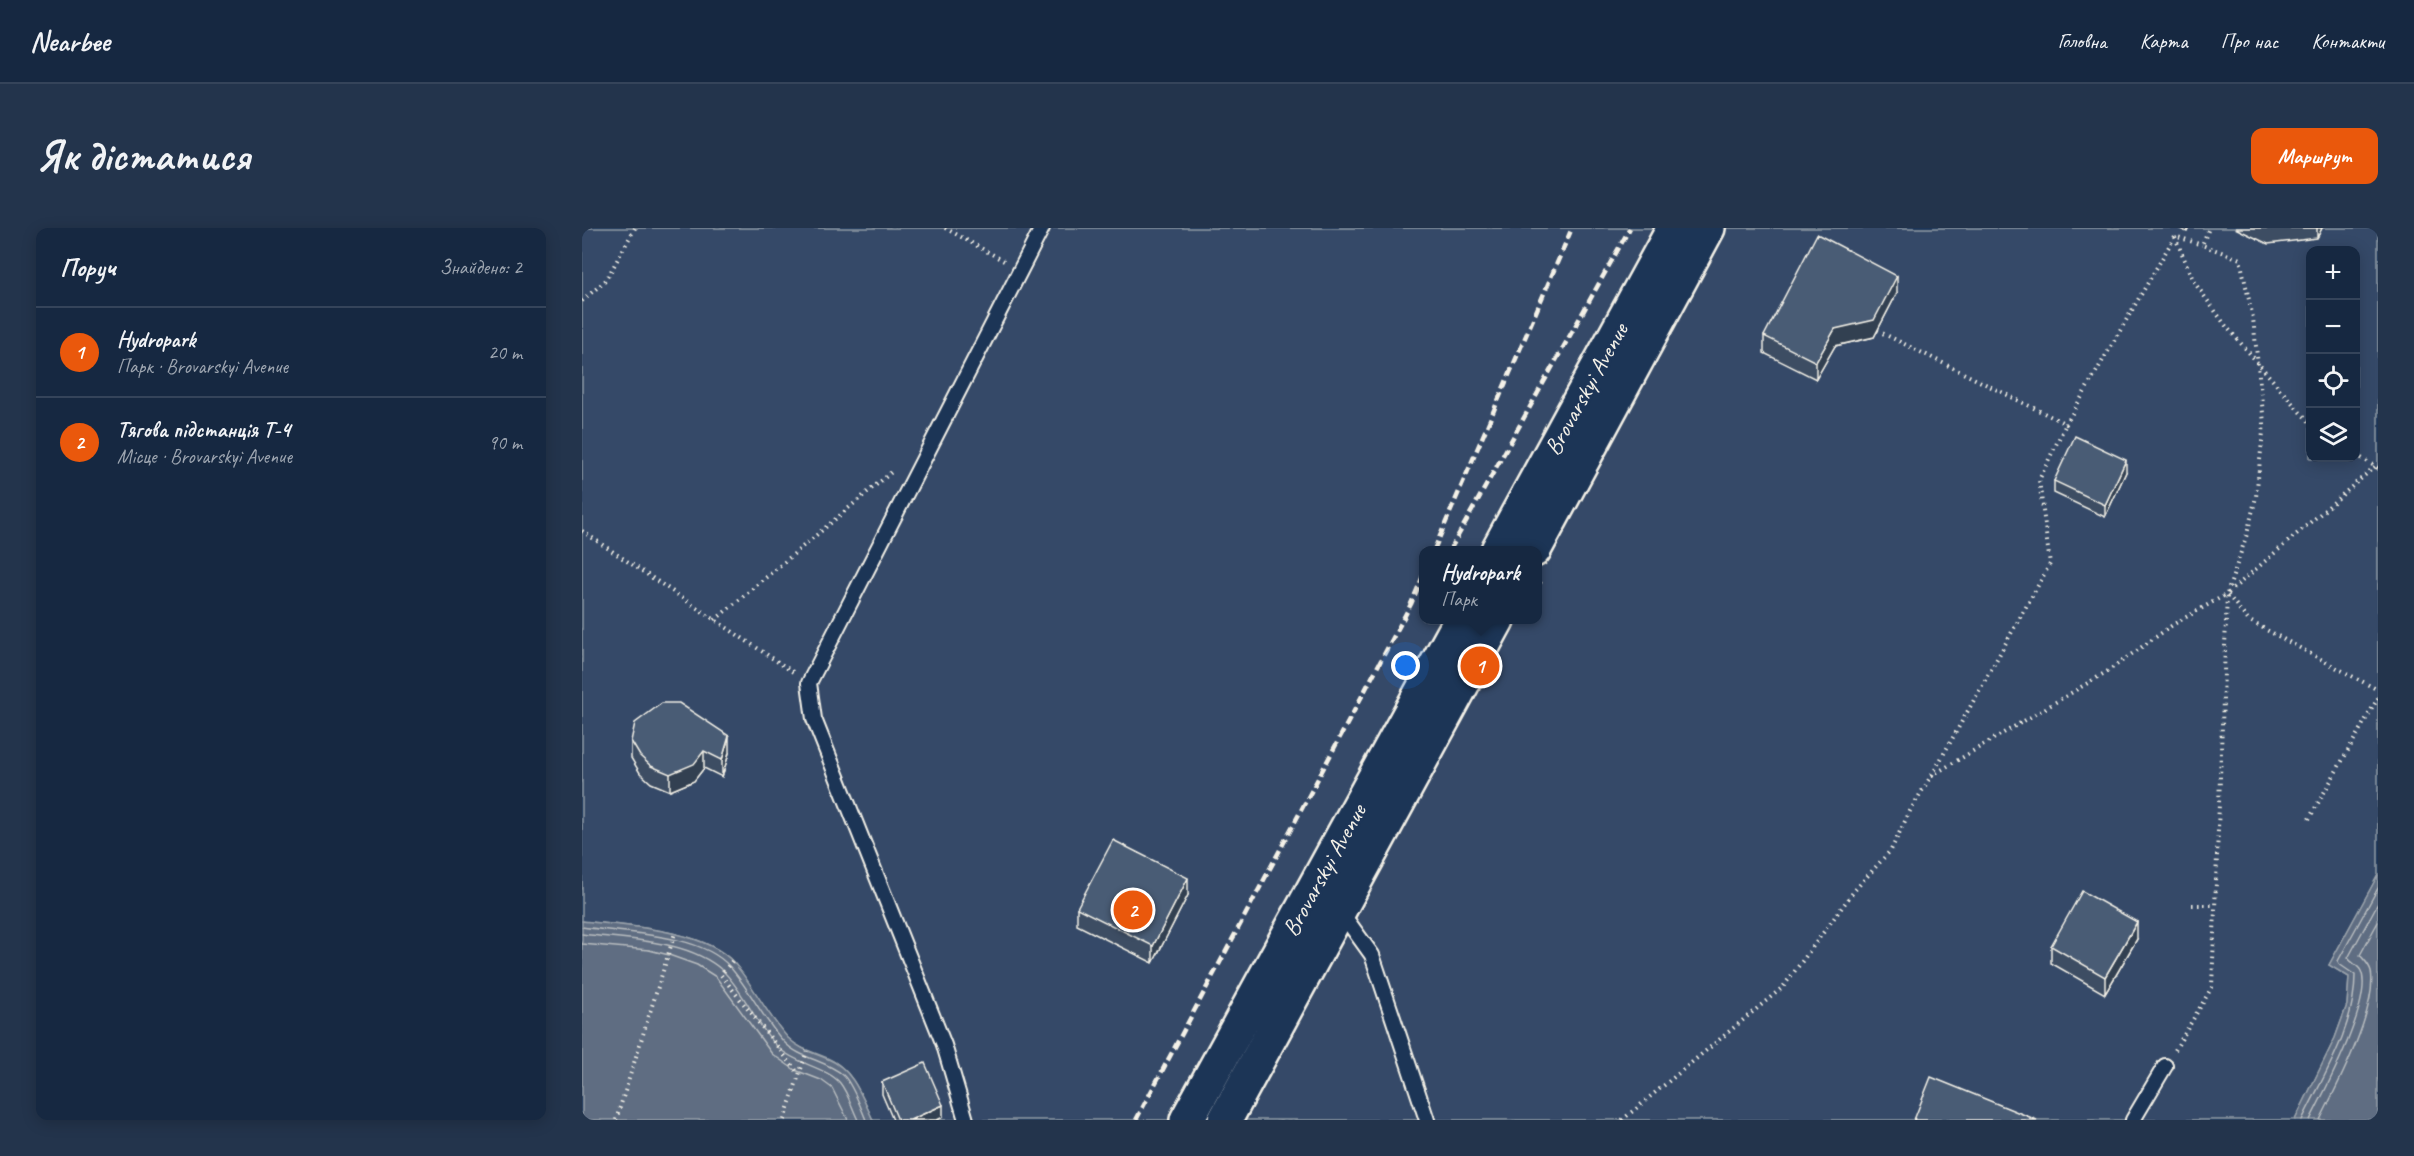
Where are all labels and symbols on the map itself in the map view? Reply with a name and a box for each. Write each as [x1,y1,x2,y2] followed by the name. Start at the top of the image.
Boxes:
[1537,316,1636,460] street label: Brovarskyi Avenue
[1460,644,1500,688] pin: 1
[1391,651,1420,680] your location
[1275,797,1374,941] street label: Brovarskyi Avenue
[1114,888,1152,932] pin: 2

